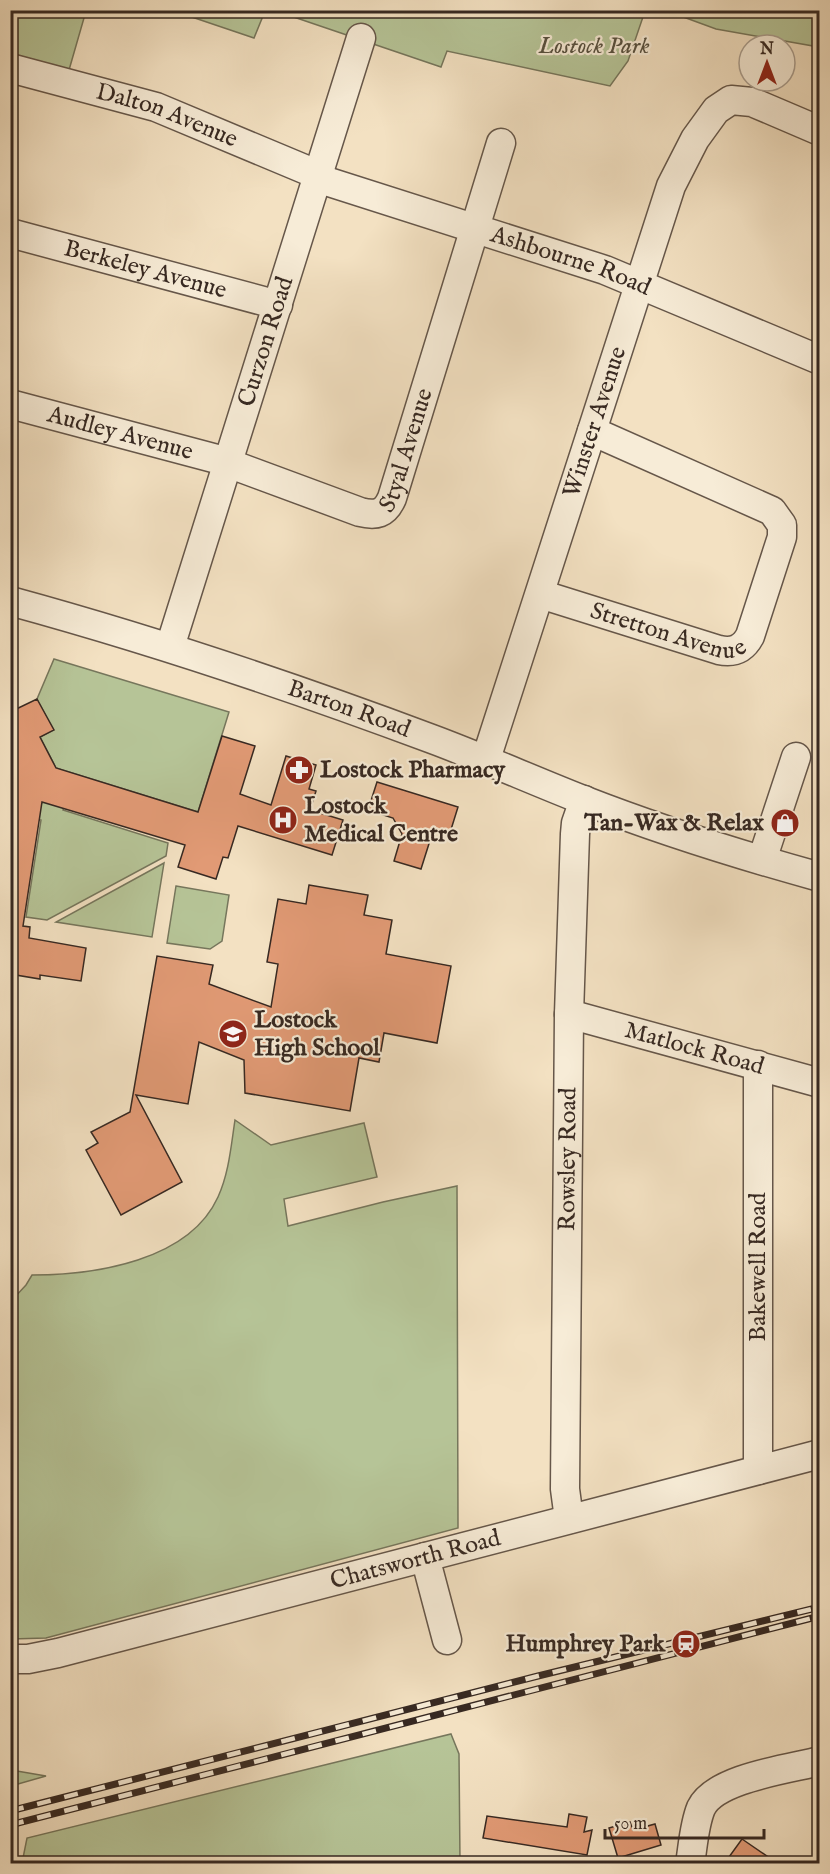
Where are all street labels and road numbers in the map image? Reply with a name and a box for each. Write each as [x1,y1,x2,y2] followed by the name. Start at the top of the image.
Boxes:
[93,76,242,155] street label: Dalton Avenue
[486,219,656,303] street label: Ashbourne Road
[60,233,230,306] street label: Berkeley Avenue
[231,273,301,411] street label: Curzon Road
[556,343,634,502] street label: Winster Avenue
[372,385,440,519] street label: Styal Avenue
[43,399,196,467] street label: Audley Avenue
[586,595,753,667] street label: Stretton Avenue
[284,673,415,745] street label: Barton Road
[621,1015,768,1082] street label: Matlock Road
[552,1087,584,1231] street label: Rowsley Road
[743,1192,774,1342] street label: Bakewell Road
[327,1523,504,1597] street label: Chatsworth Road

